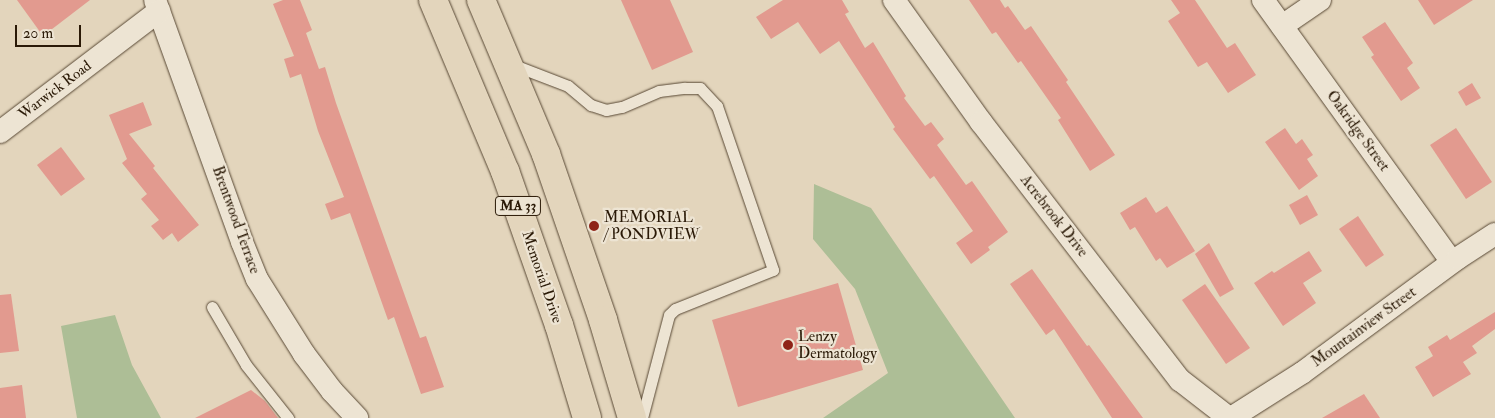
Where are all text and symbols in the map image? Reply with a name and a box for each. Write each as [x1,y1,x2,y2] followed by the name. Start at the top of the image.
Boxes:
[18,15,84,47] scale bar
[23,24,53,43] text: 20 m
[15,57,95,123] street label: Warwick Road
[1323,87,1393,175] street label: Oakridge Street
[208,164,264,276] street label: Brentwood Terrace
[1016,171,1092,261] street label: Acrebrook Drive
[494,195,542,218] road number: MA 33
[604,208,700,243] place label: MEMORIAL / PONDVIEW
[588,220,600,232] marker: MEMORIAL / PONDVIEW
[518,228,566,326] street label: Memorial Drive
[1308,283,1420,371] street label: Mountainview Street
[798,327,877,362] place label: Lenzy Dermatology
[782,339,794,351] marker: Lenzy Dermatology

